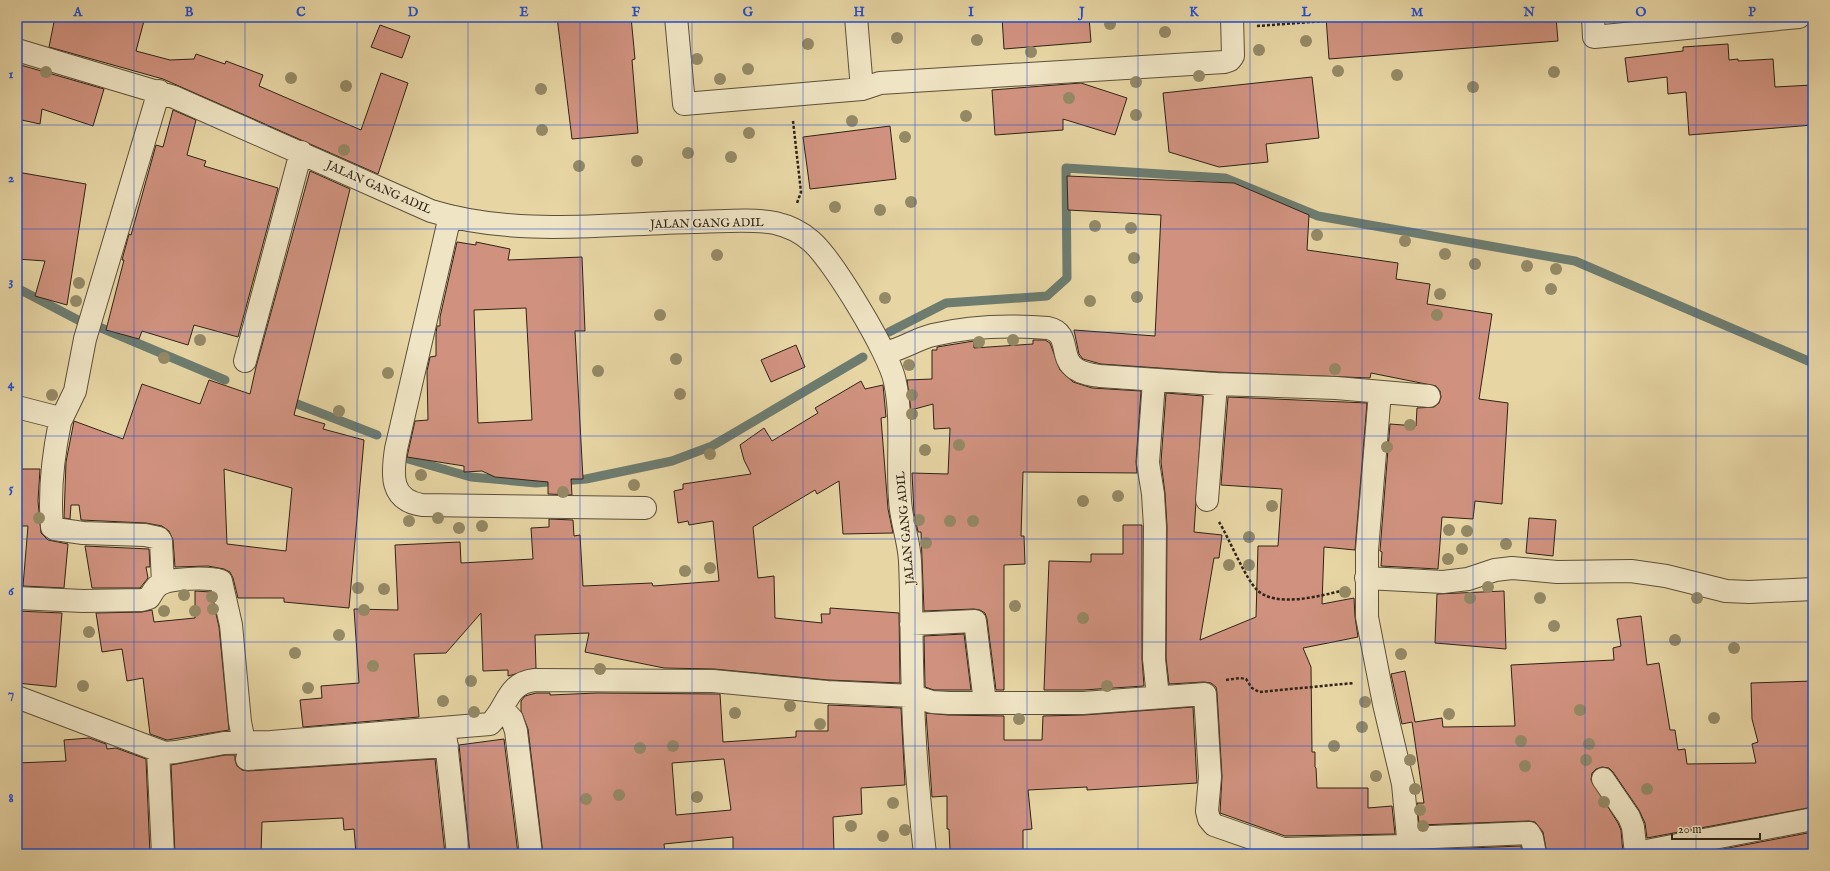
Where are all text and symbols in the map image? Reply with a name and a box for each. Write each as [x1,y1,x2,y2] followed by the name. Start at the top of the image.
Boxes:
[73,4,84,21] text: A
[185,4,194,21] text: B
[296,4,306,21] text: C
[408,4,419,21] text: D
[519,4,529,21] text: E
[632,4,641,21] text: F
[743,4,754,21] text: G
[853,4,865,21] text: H
[968,4,974,21] text: I
[1077,4,1085,21] text: J
[1189,4,1199,21] text: K
[1300,4,1311,21] text: L
[1411,4,1424,21] text: M
[1522,4,1535,21] text: N
[1636,4,1647,21] text: O
[1748,4,1756,21] text: P
[9,66,14,83] text: 1
[322,157,434,219] street label: JALAN GANG ADIL
[8,170,14,187] text: 2
[648,215,764,233] street label: JALAN GANG ADIL
[9,273,14,290] text: 3
[8,376,15,393] text: 4
[893,470,919,587] street label: JALAN GANG ADIL
[9,480,14,497] text: 5
[8,583,14,600] text: 6
[8,686,14,703] text: 7
[8,790,14,807] text: 8
[1672,815,1760,841] scale bar
[1678,822,1701,837] text: 20 m

